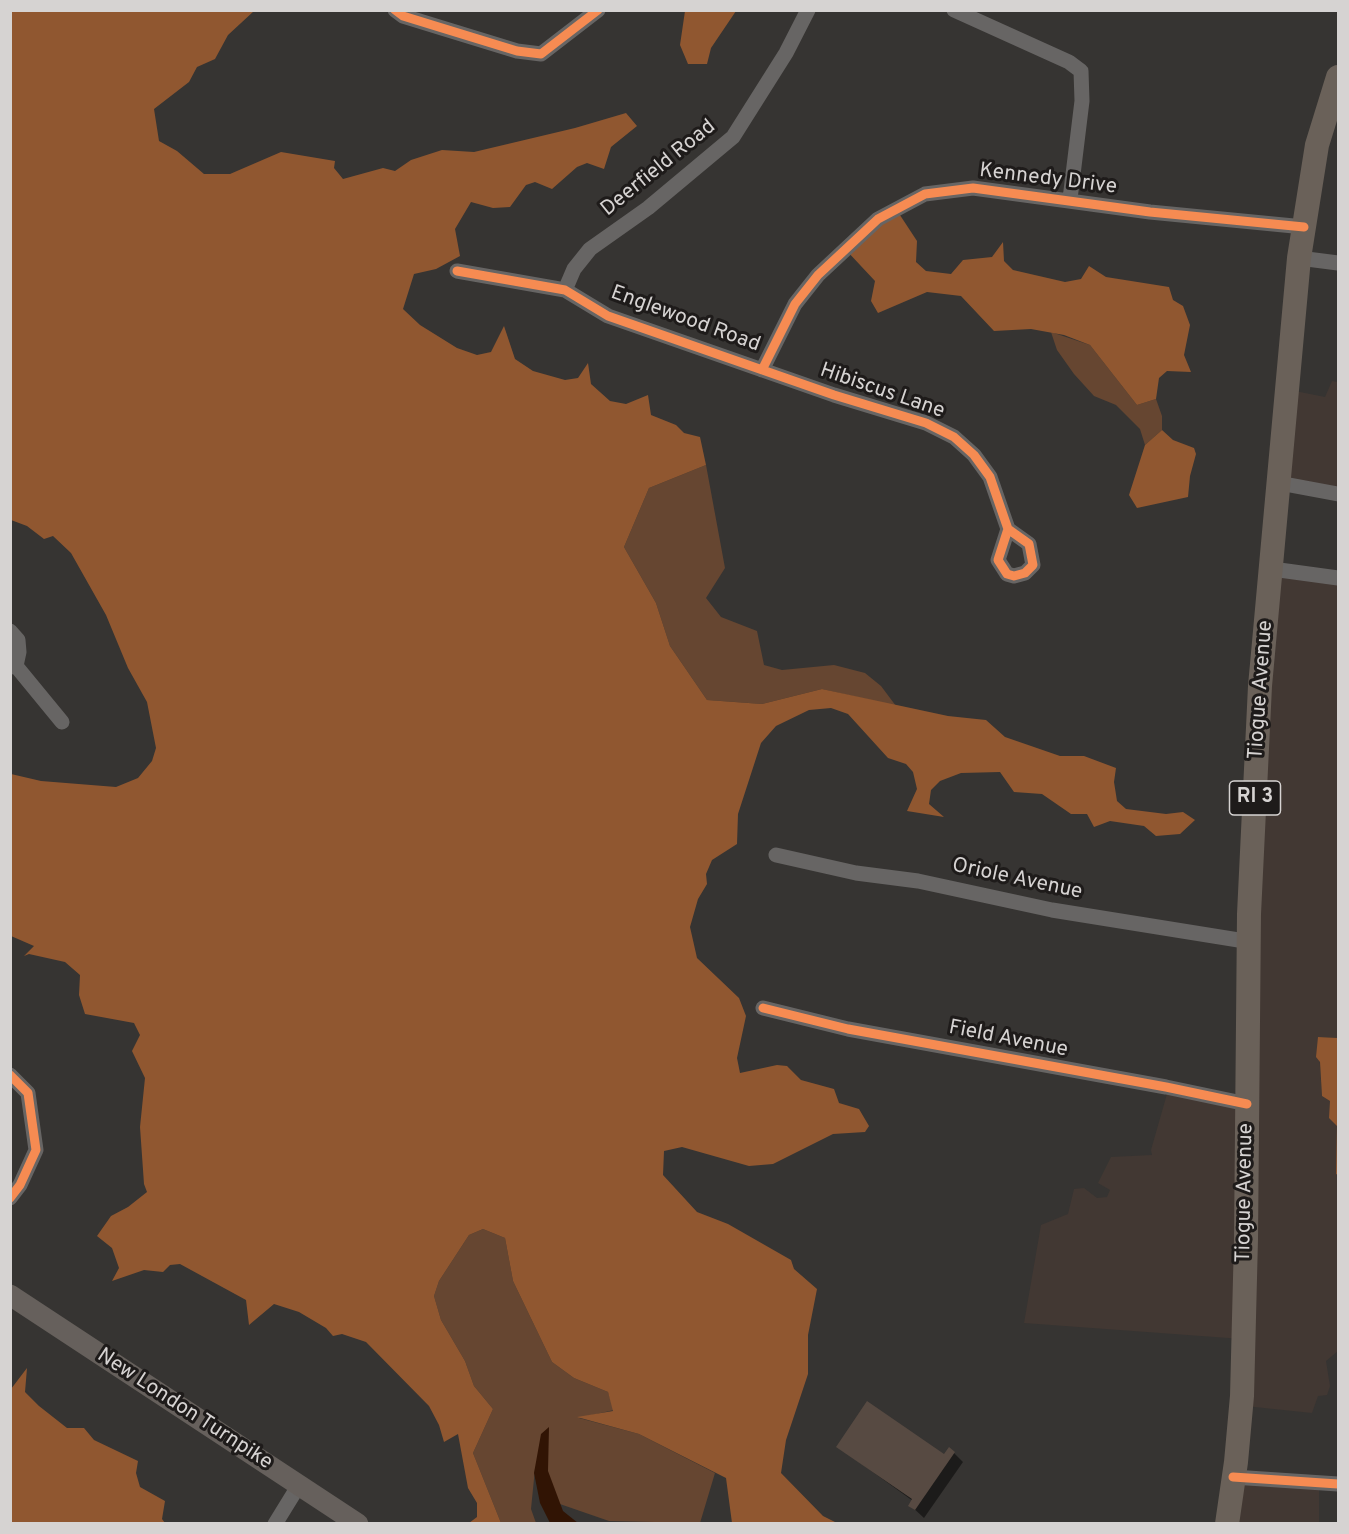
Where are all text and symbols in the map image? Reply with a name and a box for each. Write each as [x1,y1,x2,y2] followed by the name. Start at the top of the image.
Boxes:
[597,115,721,223] street label: Deerfield Road
[978,159,1118,201] street label: Kennedy Drive
[607,281,763,359] street label: Englewood Road
[816,359,948,425] street label: Hibiscus Lane
[1245,619,1279,761] street label: Tiogue Avenue
[1230,781,1280,815] road number: RI 3
[950,854,1084,906] street label: Oriole Avenue
[946,1016,1070,1064] street label: Field Avenue
[1232,1123,1260,1263] street label: Tiogue Avenue
[92,1344,276,1476] street label: New London Turnpike

